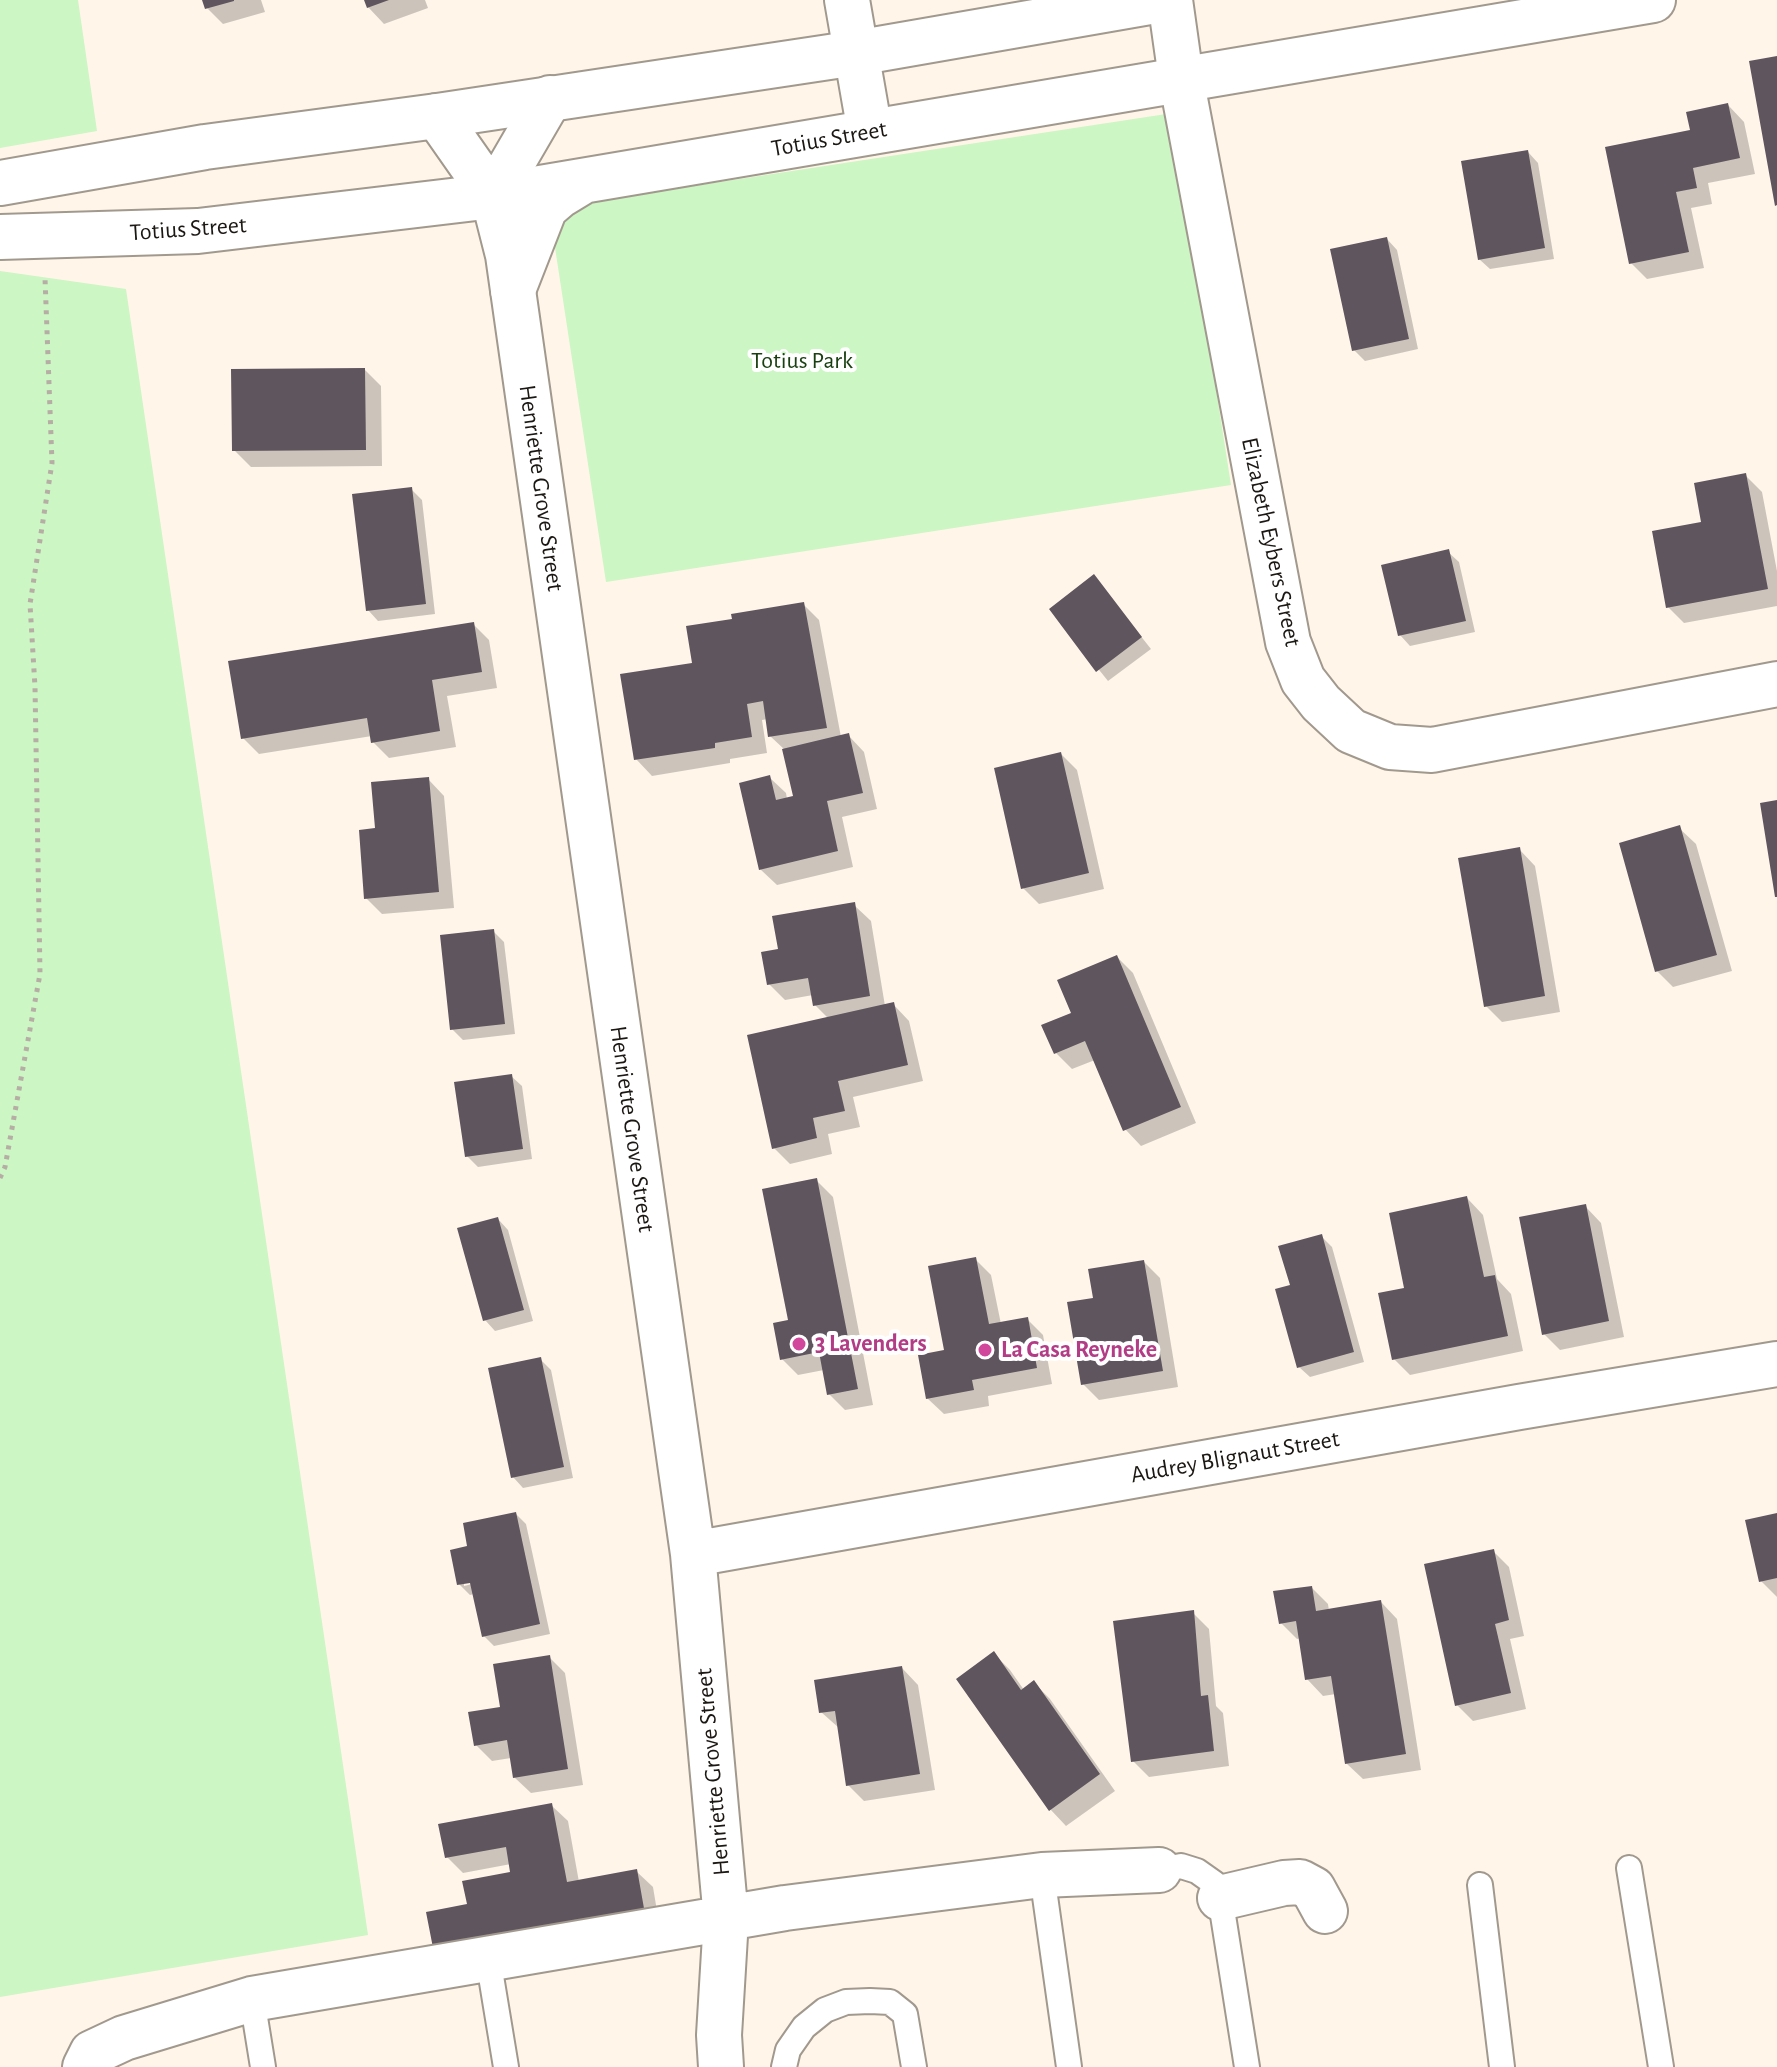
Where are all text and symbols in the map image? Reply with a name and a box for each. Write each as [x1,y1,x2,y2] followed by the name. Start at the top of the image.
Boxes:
[769,115,889,163] street label: Totius Street
[129,211,247,247] street label: Totius Street
[751,347,853,375] park label: Totius Park
[512,383,570,593] street label: Henriette Grove Street
[1235,435,1307,649] street label: Elizabeth Eybers Street
[603,1024,661,1234] street label: Henriette Grove Street
[815,1330,927,1358] place label: 3 Lavenders
[790,1335,808,1353] marker: 3 Lavenders
[1001,1336,1157,1364] place label: La Casa Reyneke
[976,1341,994,1359] marker: La Casa Reyneke
[1129,1424,1341,1490] street label: Audrey Blignaut Street
[690,1667,736,1877] street label: Henriette Grove Street

